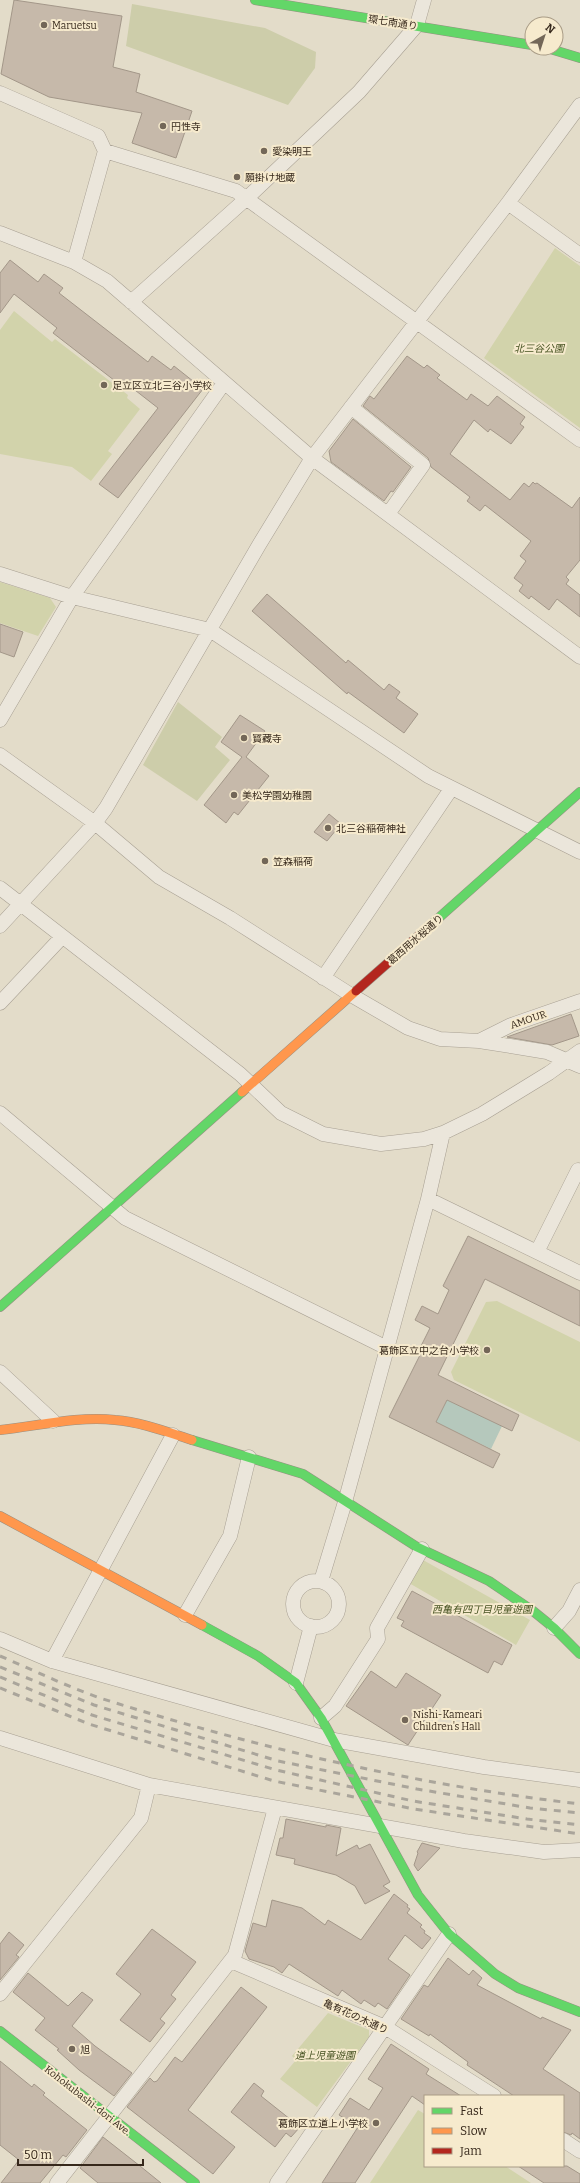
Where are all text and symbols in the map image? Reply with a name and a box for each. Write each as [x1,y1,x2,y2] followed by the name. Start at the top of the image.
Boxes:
[367,13,418,33] street label: 環七南通り
[524,16,564,56] north arrow
[39,20,49,30] marker: Maruetsu
[52,20,97,32] place label: Maruetsu
[543,21,558,37] text: N
[158,121,168,131] marker: 円性寺
[171,121,201,133] place label: 円性寺
[259,146,269,156] marker: 愛染明王
[272,146,312,158] place label: 愛染明王
[232,172,242,182] marker: 願掛け地蔵
[245,172,295,184] place label: 願掛け地蔵
[514,343,566,355] park label: 北三谷公園
[99,380,109,390] marker: 足立区立北三谷小学校
[112,380,212,392] place label: 足立区立北三谷小学校
[239,733,249,743] marker: 寳藏寺
[252,733,282,745] place label: 寳藏寺
[229,790,239,800] marker: 美松学園幼稚園
[242,790,312,802] place label: 美松学園幼稚園
[323,823,333,833] marker: 北三谷稲荷神社
[336,823,406,835] place label: 北三谷稲荷神社
[260,856,270,866] marker: 笠森稲荷
[273,856,313,868] place label: 笠森稲荷
[385,912,446,967] street label: 葛西用水桜通り
[509,1008,548,1032] street label: AMOUR
[379,1345,479,1357] place label: 葛飾区立中之台小学校
[482,1345,492,1355] marker: 葛飾区立中之台小学校
[432,1604,534,1616] park label: 西亀有四丁目児童遊園
[413,1709,482,1733] place label: Nishi-Kameari Children's Hall
[400,1715,410,1725] marker: Nishi-Kameari Children's Hall
[321,1997,390,2037] street label: 亀有花の木通り
[67,2044,77,2054] marker: 旭
[80,2044,90,2056] place label: 旭
[295,2050,357,2062] park label: 道上児童遊園
[42,2063,133,2138] street label: Kohokubashi-dori Ave.
[424,2095,564,2167] legend
[460,2104,484,2118] text: Fast
[278,2118,368,2130] place label: 葛飾区立道上小学校
[371,2118,381,2128] marker: 葛飾区立道上小学校
[460,2124,487,2138] text: Slow
[18,2141,143,2167] scale bar
[459,2144,482,2158] text: Jam
[24,2148,53,2162] text: 50 m

